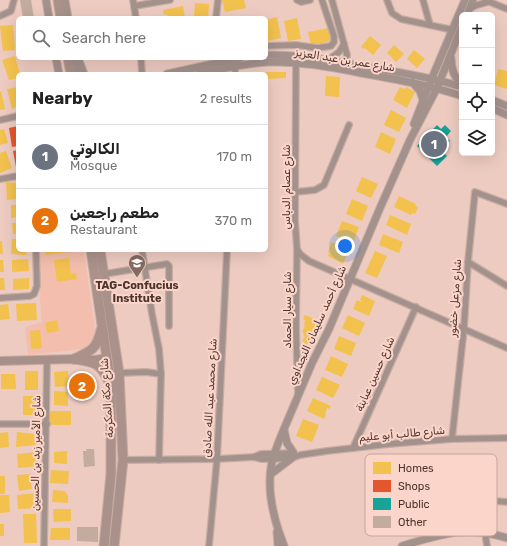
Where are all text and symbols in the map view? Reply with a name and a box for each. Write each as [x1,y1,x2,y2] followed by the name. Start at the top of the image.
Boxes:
[459,12,495,156] map controls
[459,12,495,48] button: +
[16,16,268,60] search box
[30,27,52,49] icon: search
[62,29,146,47] text: Search here
[293,46,396,76] street label: شارع عمر بن عبد العزيز
[459,48,495,84] button: −
[459,84,495,120] button: locate
[32,88,93,108] text: Nearby
[200,91,252,106] text: 2 results
[459,120,495,156] button: layers
[421,129,447,159] pin: 1
[70,140,120,158] text: الكالوتي
[280,144,295,230] street label: شارع عصام الدباس
[42,149,48,164] text: 1
[217,149,252,164] text: 170 m
[70,158,117,173] text: Mosque
[70,204,159,222] text: مطعم راجعين
[41,213,49,228] text: 2
[215,213,252,228] text: 370 m
[70,222,137,237] text: Restaurant
[335,236,355,256] your location
[127,253,147,278] school or university icon: TAG-Confucius Institute
[446,258,466,339] street label: شارع مزعل خضور
[285,263,351,388] street label: شارع أحمد سليمان النجداوي
[281,271,296,349] street label: شارع سيار الحماد
[95,279,179,305] place label: TAG-Confucius Institute
[353,335,399,414] street label: شارع حسين عبابنة
[200,338,222,458] street label: شارع محمد عبد الله صادق
[98,357,118,438] street label: شارع مكة المكرمة
[69,371,95,401] pin: 2
[28,395,46,511] street label: شارع الأمير زيد بن الحسين
[358,424,446,446] street label: شارع طالب أبو عليم
[365,454,497,536] legend
[398,462,434,475] text: Homes
[398,480,430,493] text: Shops
[398,498,430,511] text: Public
[398,516,428,529] text: Other

